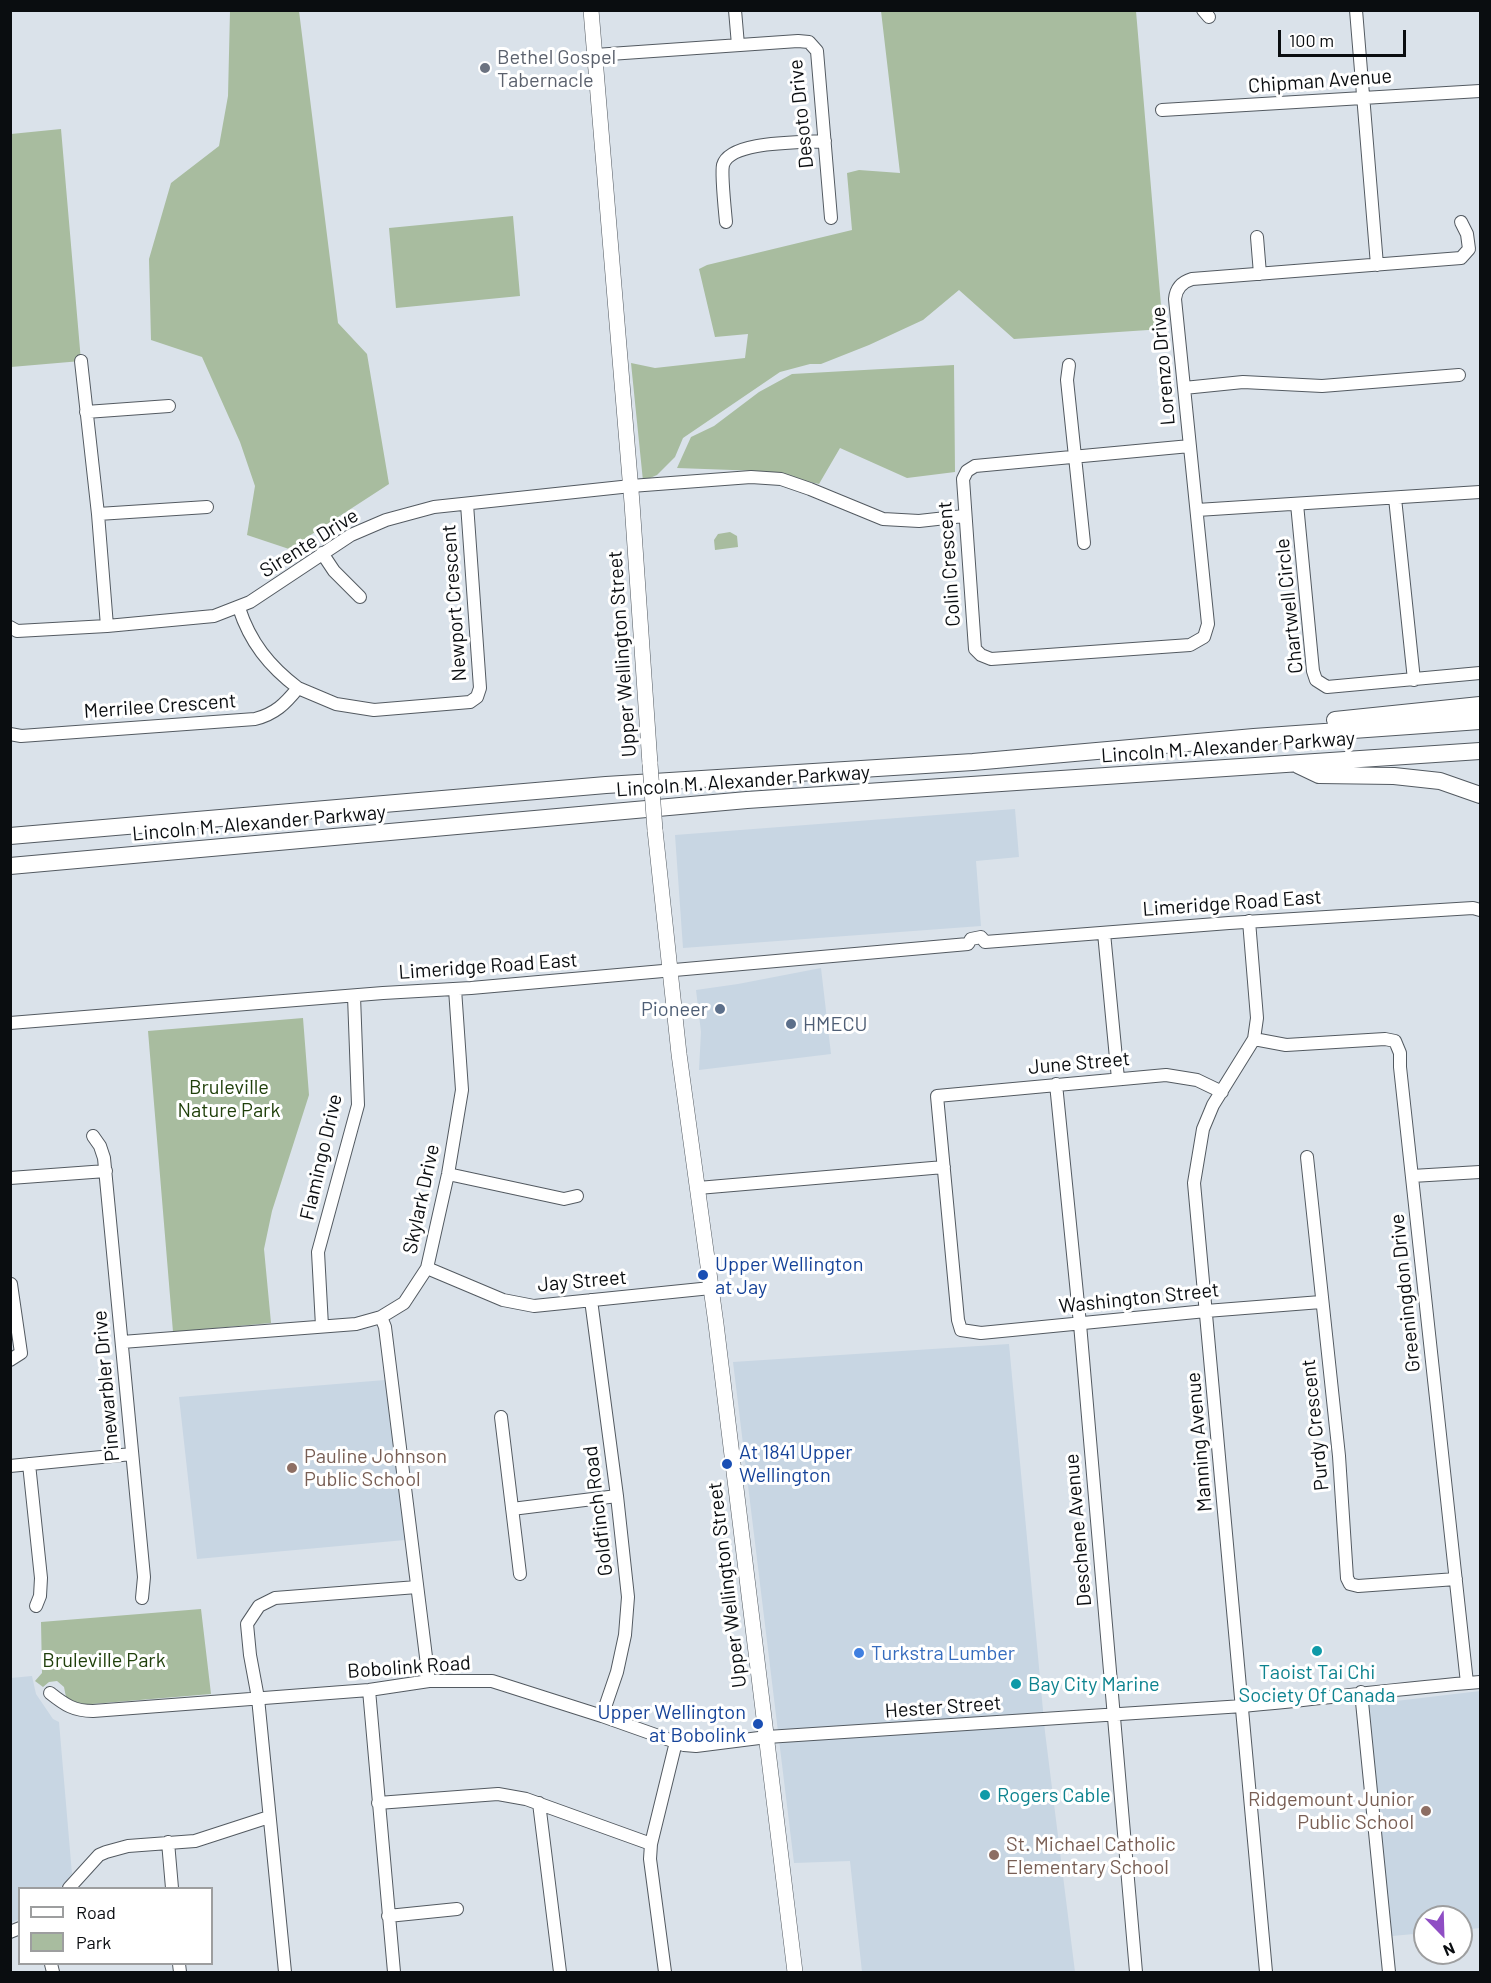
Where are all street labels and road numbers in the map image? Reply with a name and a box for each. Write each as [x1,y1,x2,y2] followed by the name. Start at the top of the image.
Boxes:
[783,58,819,170] street label: Desoto Drive
[1247,64,1393,98] street label: Chipman Avenue
[1146,306,1180,426] street label: Lorenzo Drive
[933,500,965,628] street label: Colin Crescent
[255,503,363,583] street label: Sirente Drive
[437,524,471,682] street label: Newport Crescent
[1270,537,1308,675] street label: Chartwell Circle
[603,550,641,758] street label: Upper Wellington Street
[83,689,237,723] street label: Merrilee Crescent
[1100,726,1356,768] street label: Lincoln M. Alexander Parkway
[615,760,871,802] street label: Lincoln M. Alexander Parkway
[131,800,387,846] street label: Lincoln M. Alexander Parkway
[1142,885,1322,921] street label: Limeridge Road East
[398,948,578,984] street label: Limeridge Road East
[1027,1047,1131,1079] street label: June Street
[295,1092,347,1222] street label: Flamingo Drive
[398,1142,444,1256] street label: Skylark Drive
[1385,1213,1425,1373] street label: Greeningdon Drive
[536,1265,628,1297] street label: Jay Street
[1058,1278,1220,1318] street label: Washington Street
[87,1309,125,1463] street label: Pinewarbler Drive
[1296,1358,1334,1492] street label: Purdy Crescent
[1181,1371,1217,1513] street label: Manning Avenue
[578,1445,618,1577] street label: Goldfinch Road
[1059,1453,1097,1607] street label: Deschene Avenue
[702,1481,752,1689] street label: Upper Wellington Street
[346,1651,472,1683] street label: Bobolink Road
[884,1691,1002,1723] street label: Hester Street

